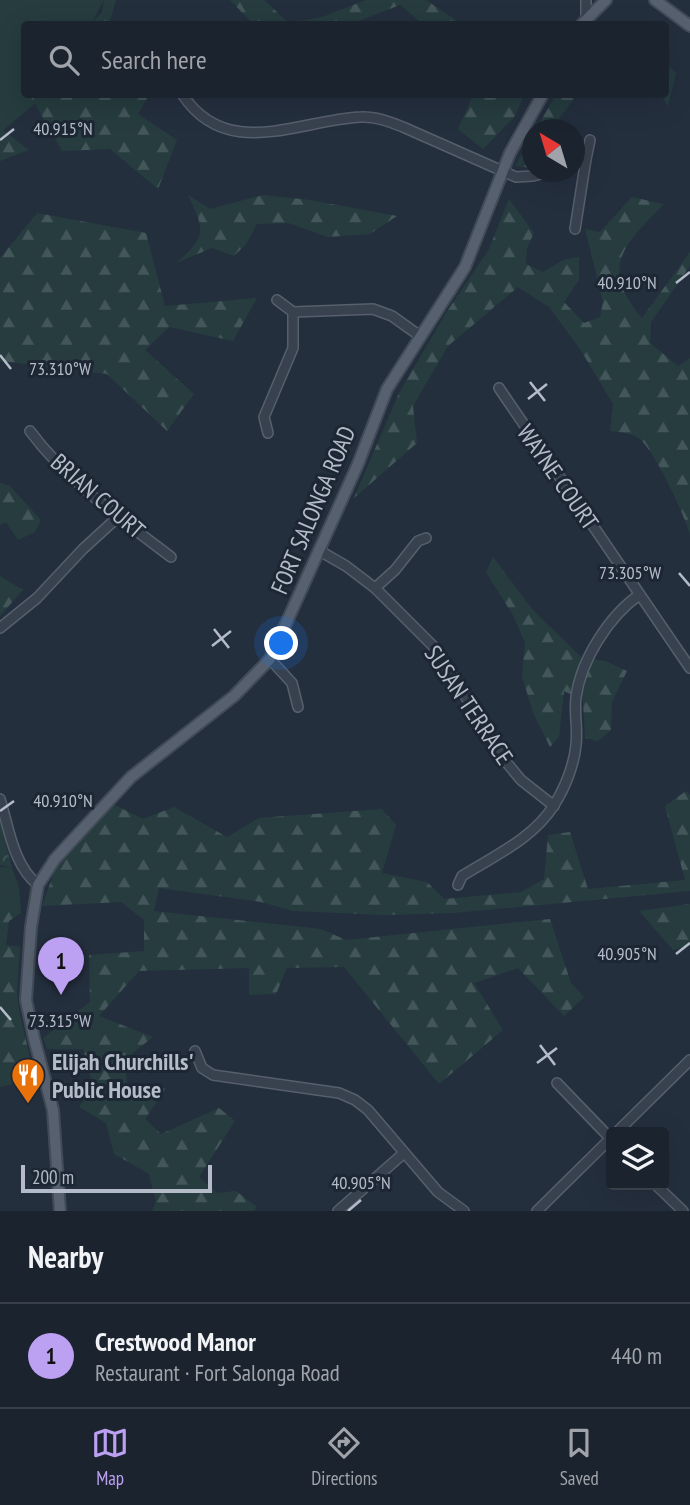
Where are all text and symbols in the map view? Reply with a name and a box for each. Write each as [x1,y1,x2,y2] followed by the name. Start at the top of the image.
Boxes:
[21,21,669,98] search box
[45,41,83,79] icon: search
[101,43,207,76] text: Search here
[33,117,93,140] text: 40.915°N
[522,119,585,182] north arrow
[597,271,657,294] text: 40.910°N
[29,357,91,380] text: 73.310°W
[510,418,606,536] street label: WAYNE COURT
[264,421,362,599] street label: FORT SALONGA ROAD
[44,447,152,546] street label: BRIAN COURT
[599,561,661,584] text: 73.305°W
[264,626,298,660] your location
[418,639,520,771] street label: SUSAN TERRACE
[33,789,93,812] text: 40.910°N
[38,937,84,995] pin: 1
[597,942,657,965] text: 40.905°N
[29,1009,91,1032] text: 73.315°W
[52,1046,194,1105] place label: Elijah Churchills' Public House
[9,1056,47,1105] restaurant icon: Elijah Churchills' Public House
[606,1127,669,1190] map controls
[606,1127,669,1190] button: layers
[21,1162,212,1194] scale bar
[32,1165,74,1189] text: 200 m
[331,1171,391,1194] text: 40.905°N
[28,1237,103,1276] text: Nearby
[95,1325,256,1358] text: Crestwood Manor
[46,1341,57,1370] text: 1
[611,1341,662,1370] text: 440 m
[95,1358,340,1387] text: Restaurant · Fort Salonga Road
[91,1424,129,1490] tab: Map
[311,1424,377,1490] tab: Directions
[560,1424,599,1490] tab: Saved

